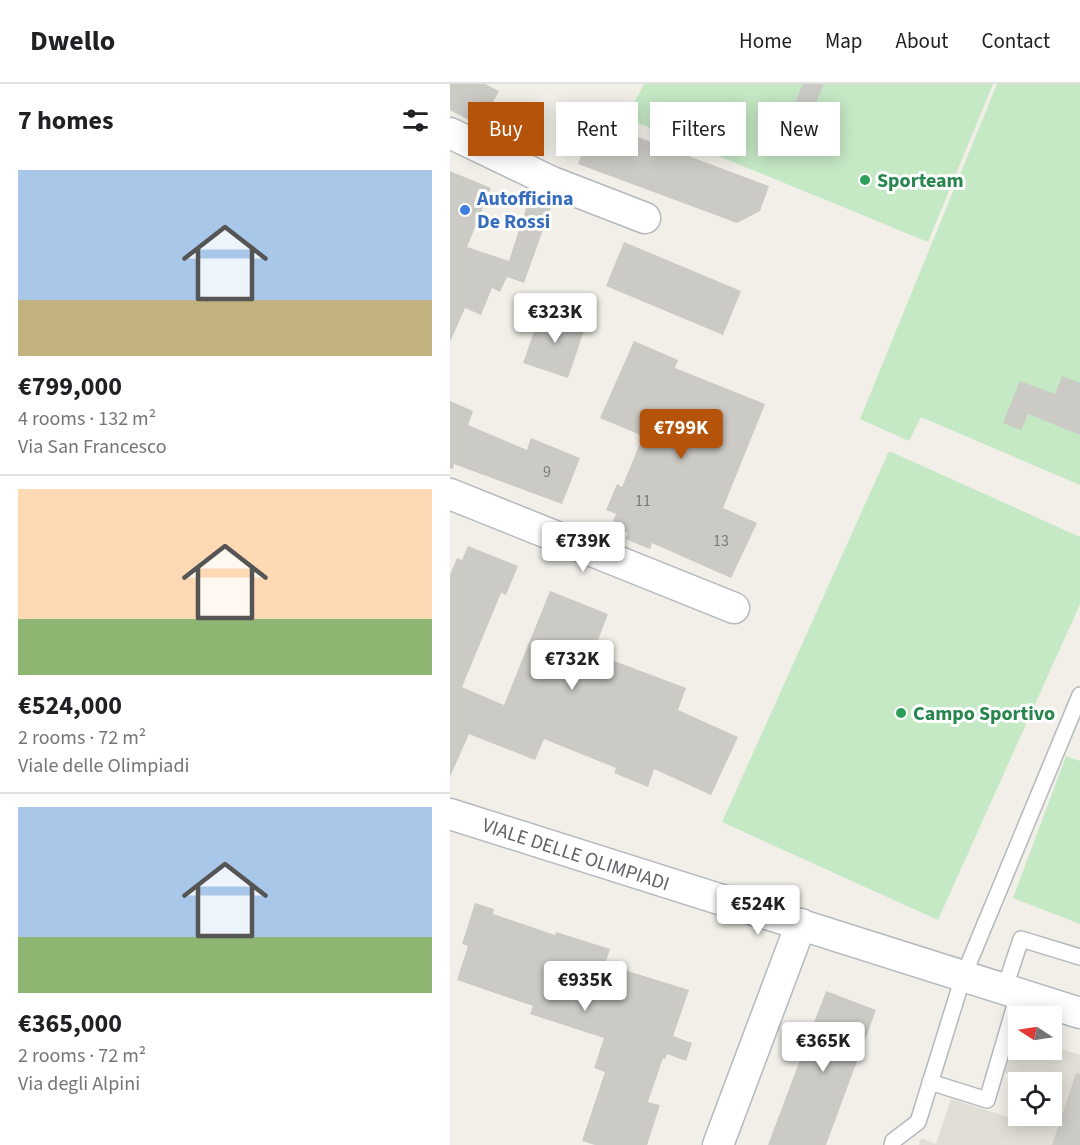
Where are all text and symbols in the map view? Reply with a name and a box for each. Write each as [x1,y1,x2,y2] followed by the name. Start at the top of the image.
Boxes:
[30,21,115,61] text: Dwello
[739,26,792,56] text: Home
[825,26,863,56] text: Map
[896,26,948,56] text: About
[981,26,1050,56] text: Contact
[18,102,113,139] text: 7 homes
[468,102,544,156] chip: Buy
[556,102,638,156] chip: Rent
[650,102,746,156] chip: Filters
[758,102,840,156] chip: New
[399,104,432,137] icon: filters
[877,167,964,195] place label: Sporteam
[858,173,872,187] marker: Sporteam
[476,185,574,236] place label: Autofficina De Rossi
[458,203,472,217] marker: Autofficina De Rossi
[171,209,279,317] icon: home
[513,293,597,344] pin: €323K
[528,298,582,326] text: €323K
[18,368,122,405] text: €799,000
[18,405,156,433] text: 4 rooms · 132 m²
[639,409,723,460] pin: €799K
[654,414,708,442] text: €799K
[18,433,167,461] text: Via San Francesco
[543,461,551,483] house number: 9
[635,490,651,512] house number: 11
[541,522,625,573] pin: €739K
[556,527,610,555] text: €739K
[171,528,279,636] icon: home
[713,530,729,552] house number: 13
[530,640,614,691] pin: €732K
[545,645,599,673] text: €732K
[18,687,122,724] text: €524,000
[913,700,1055,728] place label: Campo Sportivo
[894,706,908,720] marker: Campo Sportivo
[18,724,146,752] text: 2 rooms · 72 m²
[18,752,189,780] text: Viale delle Olimpiadi
[478,811,673,898] street label: VIALE DELLE OLIMPIADI
[171,846,279,954] icon: home
[716,885,800,936] pin: €524K
[731,890,785,918] text: €524K
[543,961,627,1012] pin: €935K
[558,966,612,994] text: €935K
[18,1005,122,1042] text: €365,000
[1008,1006,1062,1060] north arrow
[1008,1006,1062,1126] map controls
[781,1022,865,1073] pin: €365K
[796,1027,850,1055] text: €365K
[18,1042,146,1070] text: 2 rooms · 72 m²
[18,1070,140,1098] text: Via degli Alpini
[1008,1072,1062,1126] button: locate

